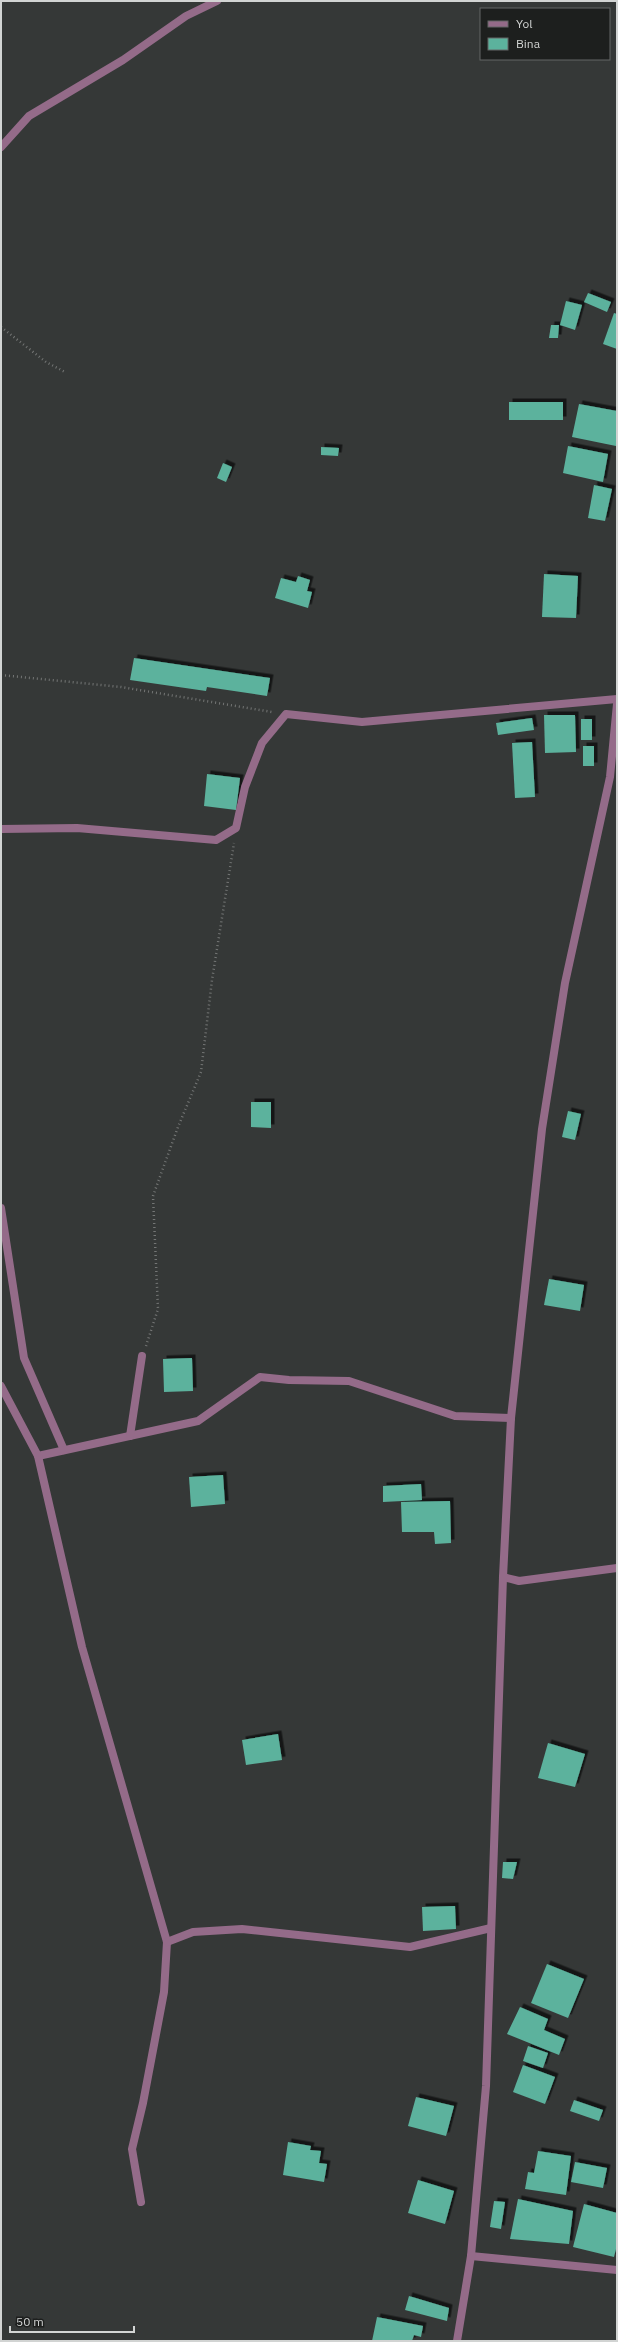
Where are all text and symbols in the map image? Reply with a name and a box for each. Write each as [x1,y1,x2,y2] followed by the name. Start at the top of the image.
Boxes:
[480,8,610,60] legend
[516,16,533,31] text: Yol
[516,36,541,51] text: Bina
[10,2308,134,2334] scale bar
[16,2314,44,2329] text: 50 m

